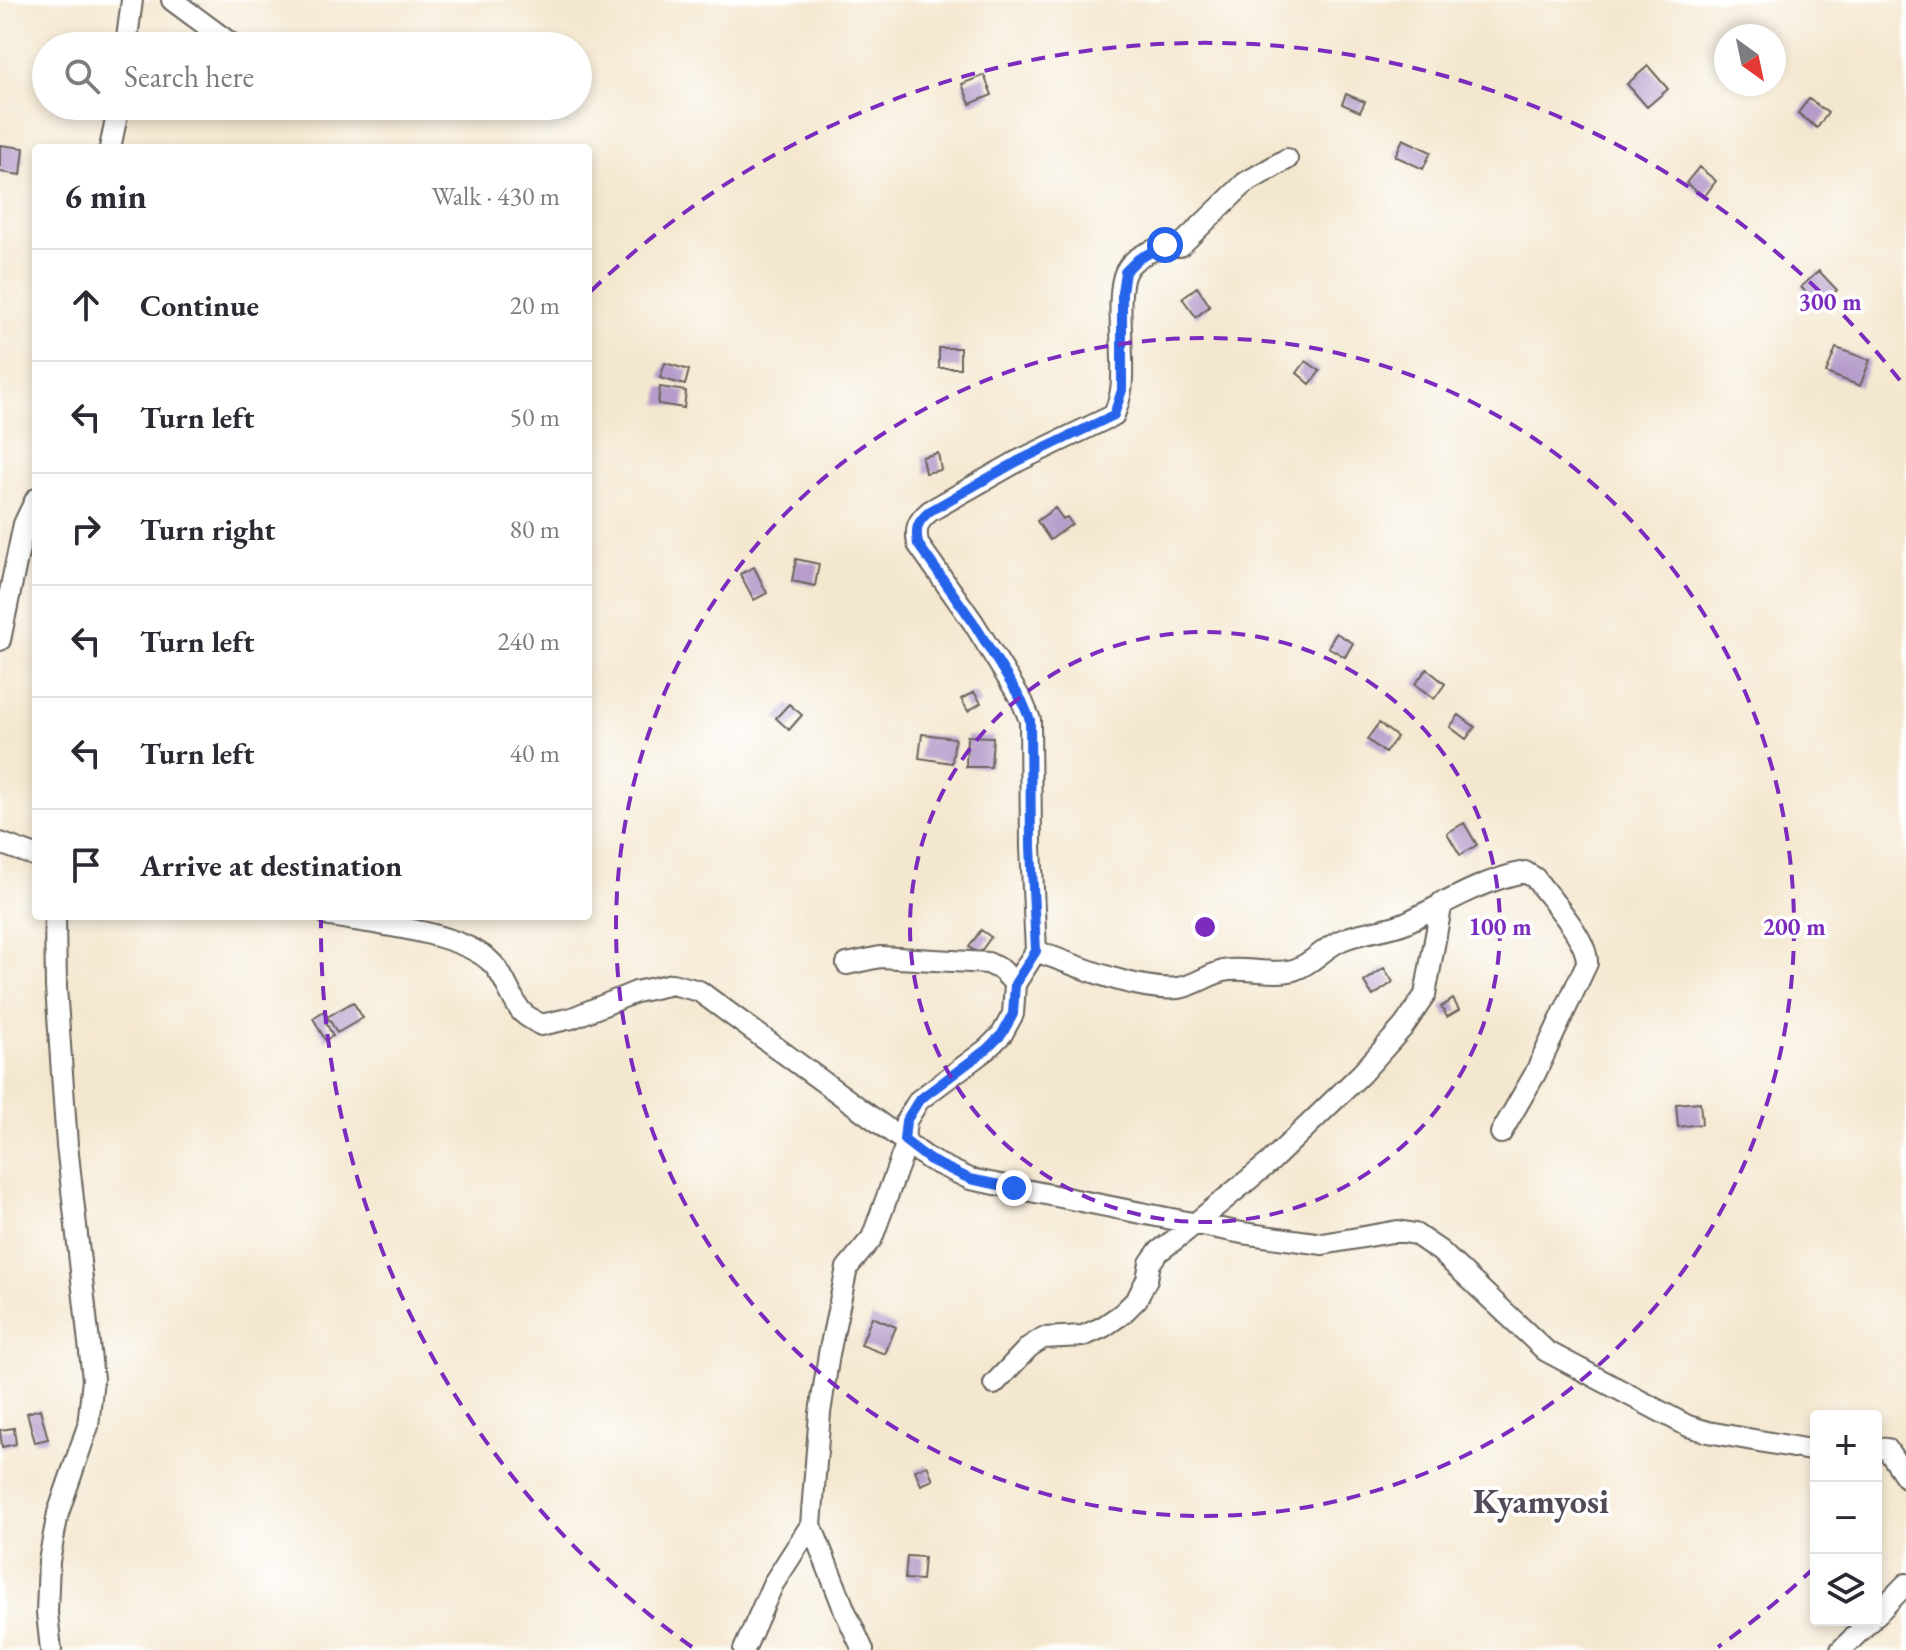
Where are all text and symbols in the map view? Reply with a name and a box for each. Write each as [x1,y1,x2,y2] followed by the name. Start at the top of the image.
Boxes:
[1714,24,1786,96] north arrow
[32,32,592,120] search box
[60,54,104,98] icon: search
[124,57,254,96] text: Search here
[64,174,147,218] text: 6 min
[432,179,560,213] text: Walk · 430 m
[1147,227,1183,263] route start
[64,283,108,327] icon: ahead
[140,286,259,325] text: Continue
[1798,286,1862,317] text: 300 m
[510,288,560,322] text: 20 m
[64,395,108,439] icon: left
[140,398,254,437] text: Turn left
[510,400,560,434] text: 50 m
[64,507,108,551] icon: right
[140,510,276,549] text: Turn right
[510,512,560,546] text: 80 m
[64,619,108,663] icon: left
[140,622,254,661] text: Turn left
[497,624,560,658] text: 240 m
[64,731,108,775] icon: left
[140,734,254,773] text: Turn left
[510,736,560,770] text: 40 m
[64,843,108,887] icon: arrive
[140,846,402,885] text: Arrive at destination
[1468,911,1532,942] text: 100 m
[1762,911,1826,942] text: 200 m
[1191,913,1219,941] centre of rings
[996,1170,1032,1206] route end
[1810,1410,1882,1626] map controls
[1810,1410,1882,1482] button: +
[1473,1479,1609,1523] district label: Kyamyosi
[1810,1482,1882,1554] button: −
[1810,1554,1882,1626] button: layers

